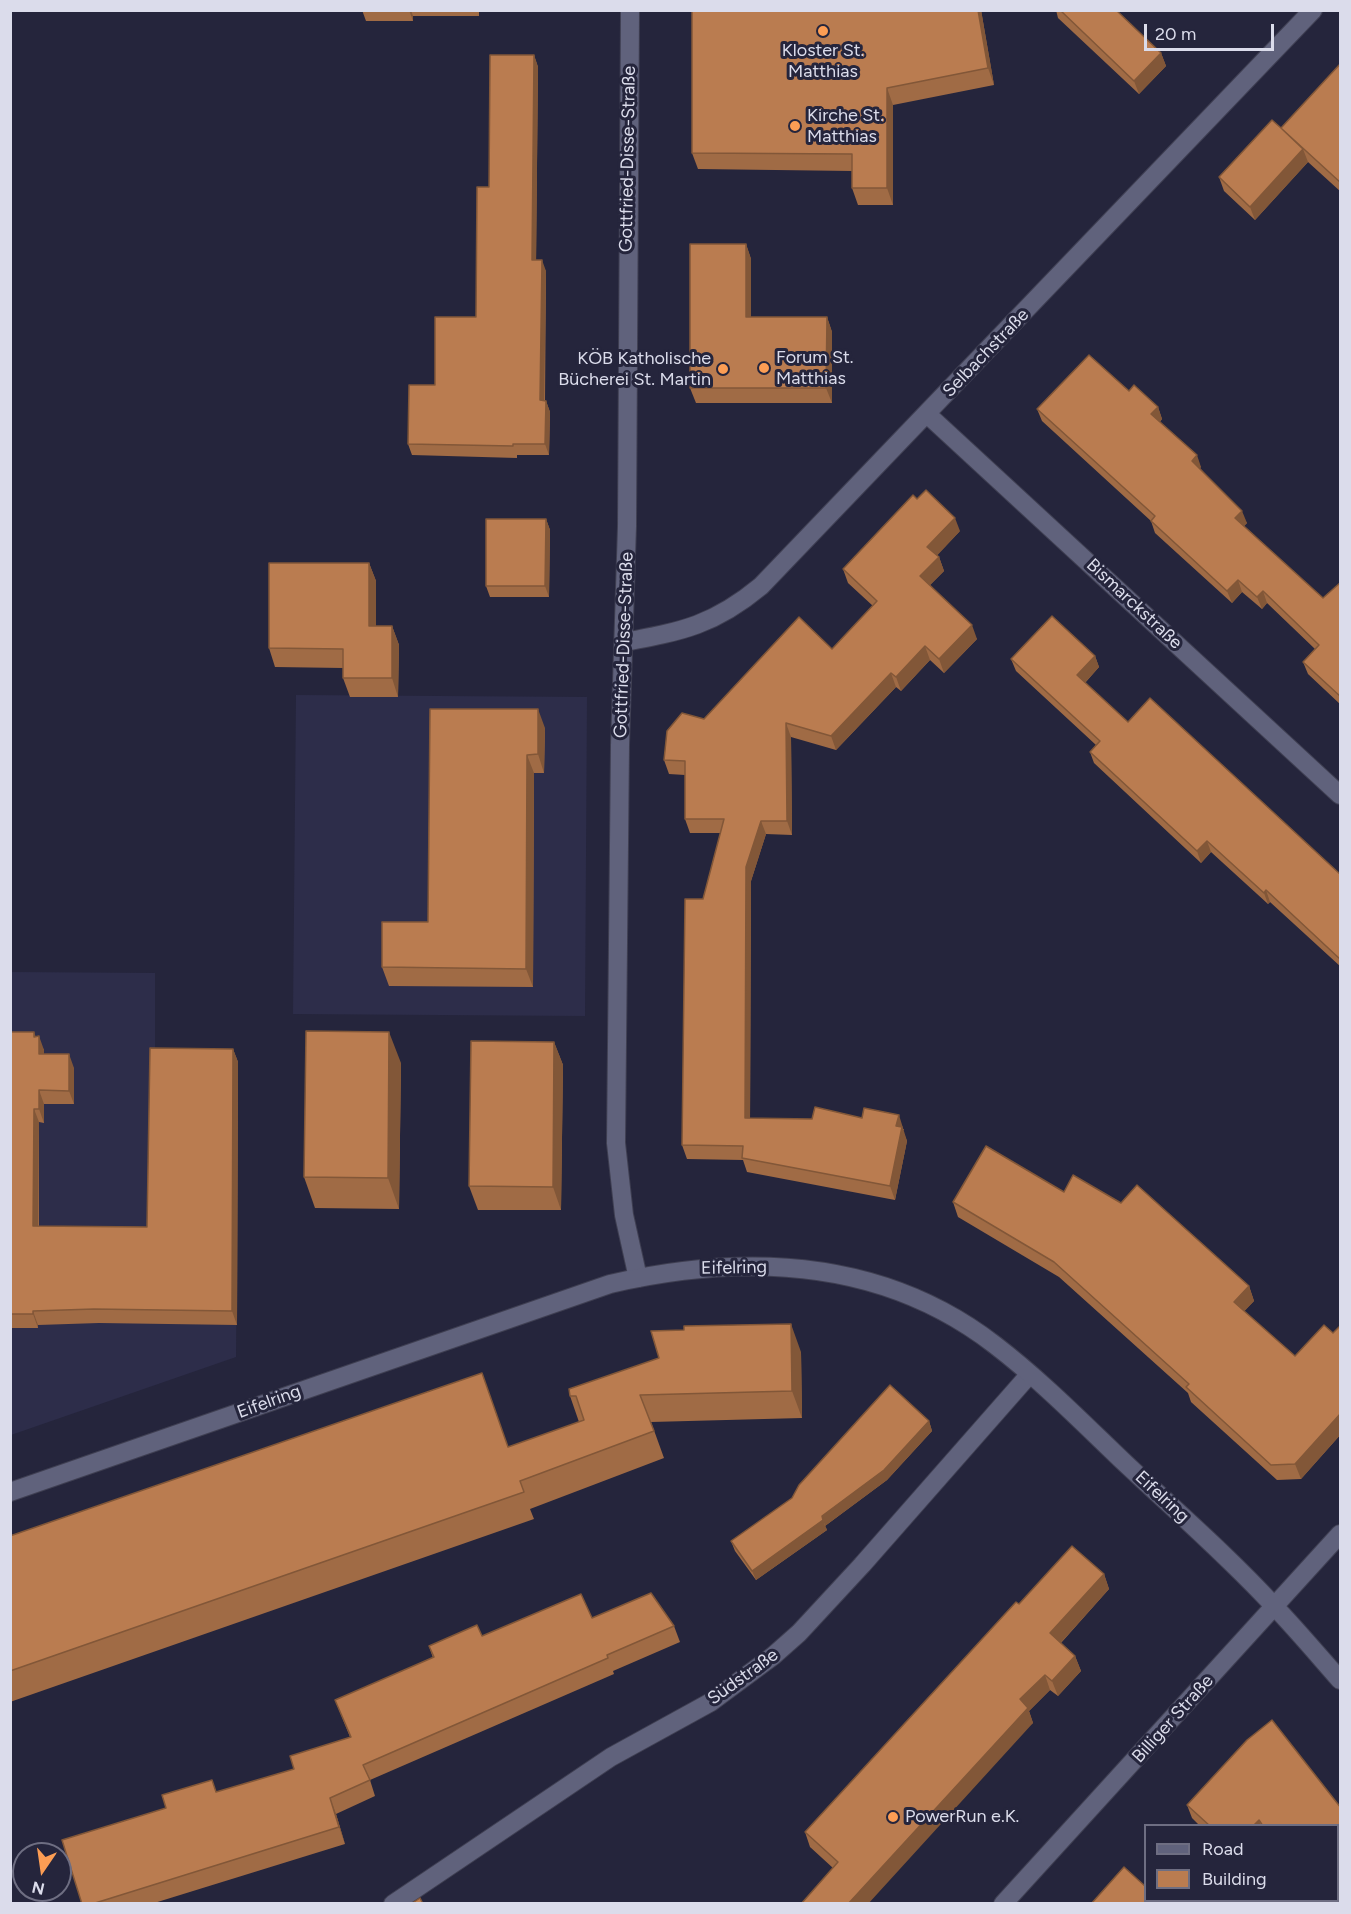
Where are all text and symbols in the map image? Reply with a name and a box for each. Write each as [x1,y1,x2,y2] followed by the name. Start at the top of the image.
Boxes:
[1147,12,1278,50] scale bar
[1155,23,1196,45] text: 20 m
[816,24,830,38] marker: Kloster St. Matthias
[782,40,864,82] place label: Kloster St. Matthias
[616,66,640,252] street label: Gottfried-Disse-Straße
[807,105,884,148] place label: Kirche St. Matthias
[788,119,802,133] marker: Kirche St. Matthias
[938,304,1034,402] street label: Selbachstraße
[776,347,854,389] place label: Forum St. Matthias
[558,348,711,391] place label: KÖB Katholische Bücherei St. Martin
[757,361,771,375] marker: Forum St. Matthias
[716,362,730,376] marker: KÖB Katholische Bücherei St. Martin
[610,552,638,738] street label: Gottfried-Disse-Straße
[1082,554,1186,654] street label: Bismarckstraße
[701,1257,767,1279] street label: Eifelring
[234,1381,304,1423] street label: Eifelring
[1130,1467,1194,1527] street label: Eifelring
[703,1644,783,1710] street label: Südstraße
[1128,1670,1218,1768] street label: Billiger Straße
[905,1806,1019,1828] place label: PowerRun e.K.
[886,1810,900,1824] marker: PowerRun e.K.
[1144,1824,1339,1902] legend
[1202,1838,1243,1860] text: Road
[12,1842,72,1902] north arrow
[1202,1868,1267,1890] text: Building
[30,1877,46,1899] text: N

